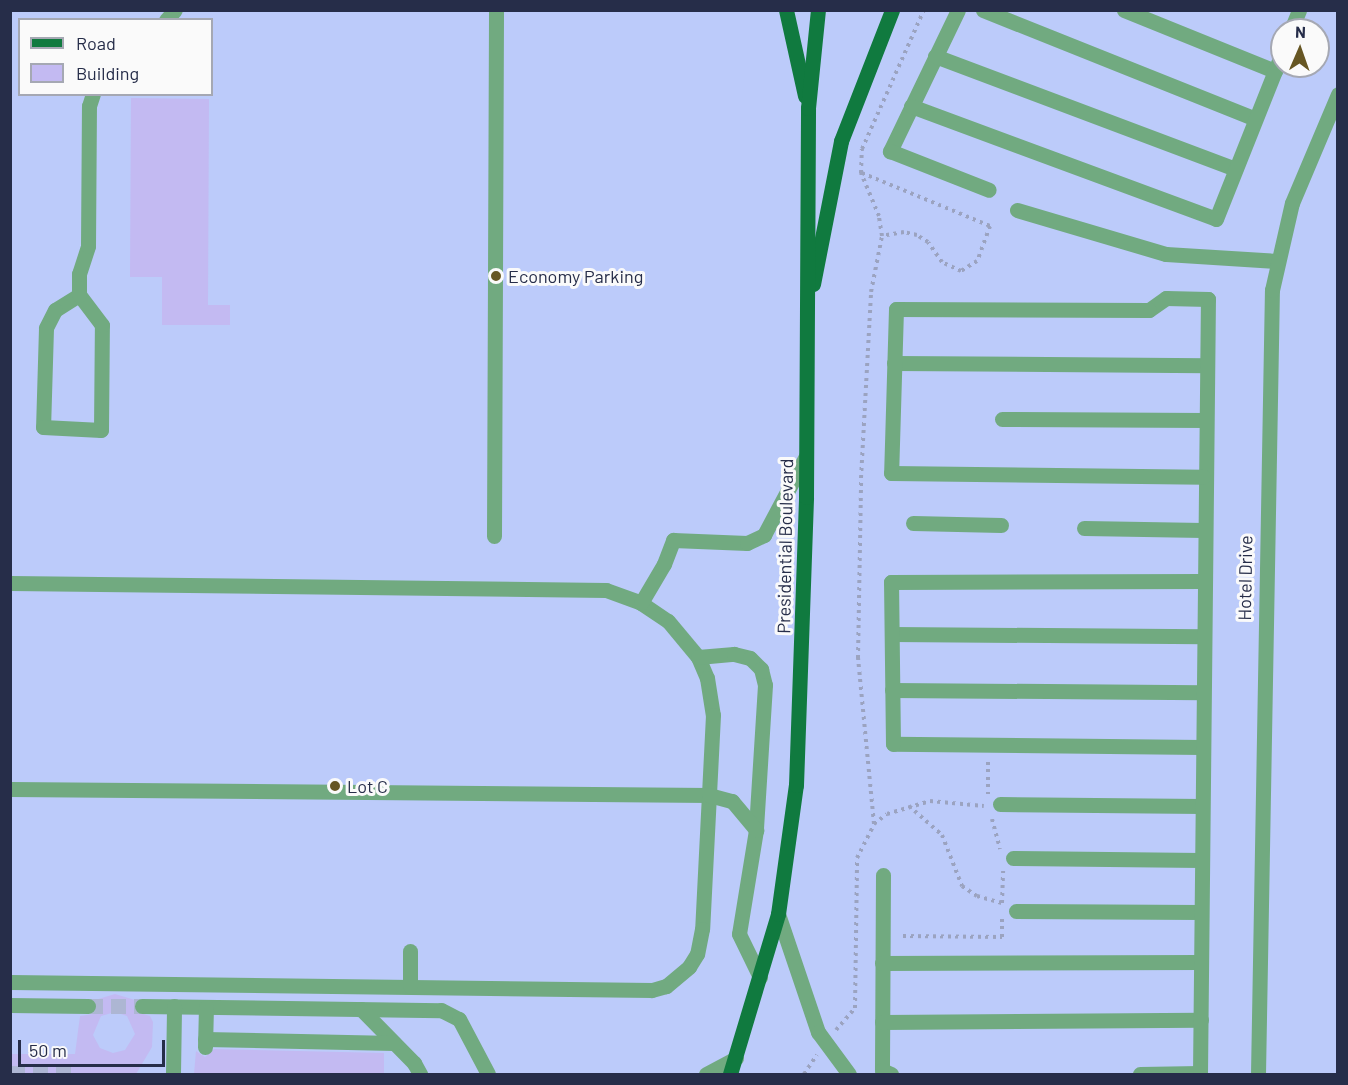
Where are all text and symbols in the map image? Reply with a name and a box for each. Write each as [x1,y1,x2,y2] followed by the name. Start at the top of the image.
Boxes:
[18,18,213,96] legend
[1270,18,1330,78] north arrow
[1295,22,1306,41] text: N
[76,32,116,54] text: Road
[76,62,139,84] text: Building
[508,265,643,287] place label: Economy Parking
[489,269,503,283] marker: Economy Parking
[773,458,797,634] street label: Presidential Boulevard
[1233,535,1257,621] street label: Hotel Drive
[347,775,388,797] place label: Lot C
[328,779,342,793] marker: Lot C
[21,1028,168,1066] scale bar
[29,1039,67,1061] text: 50 m

